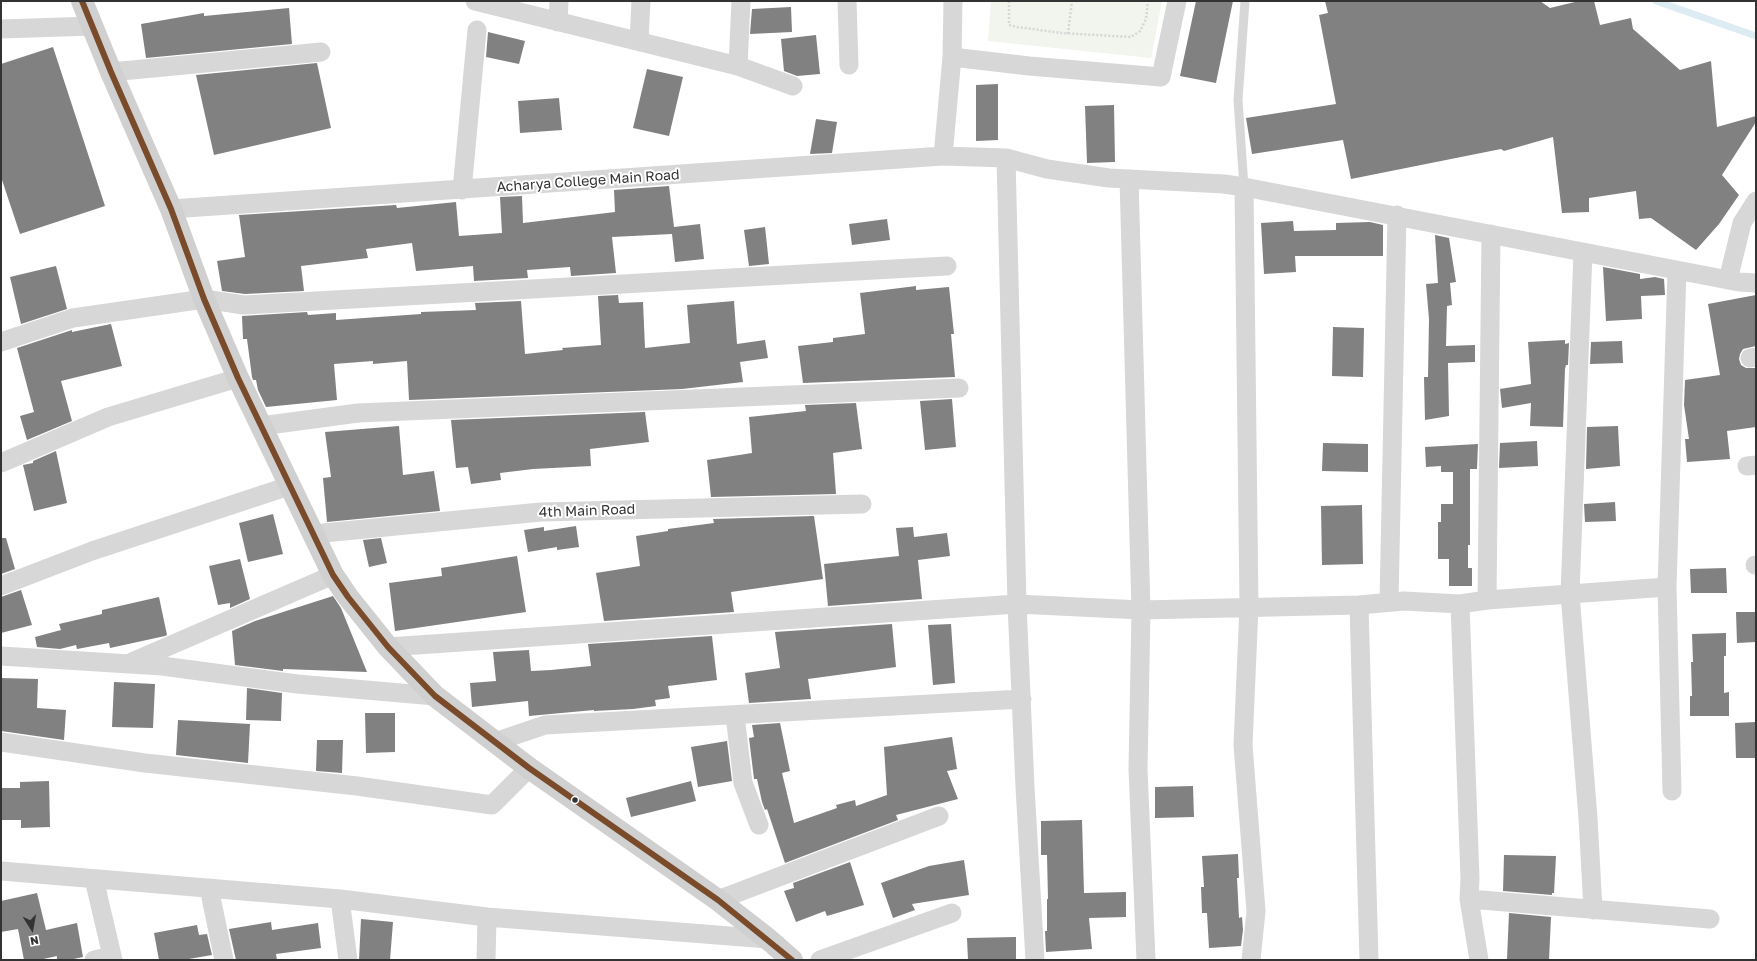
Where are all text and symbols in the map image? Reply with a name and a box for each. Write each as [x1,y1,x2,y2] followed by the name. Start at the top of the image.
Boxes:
[496,166,680,196] street label: Acharya College Main Road
[539,501,635,521] street label: 4th Main Road
[570,795,580,805] unlabelled marker
[12,909,52,949] north arrow
[29,934,40,948] text: N

